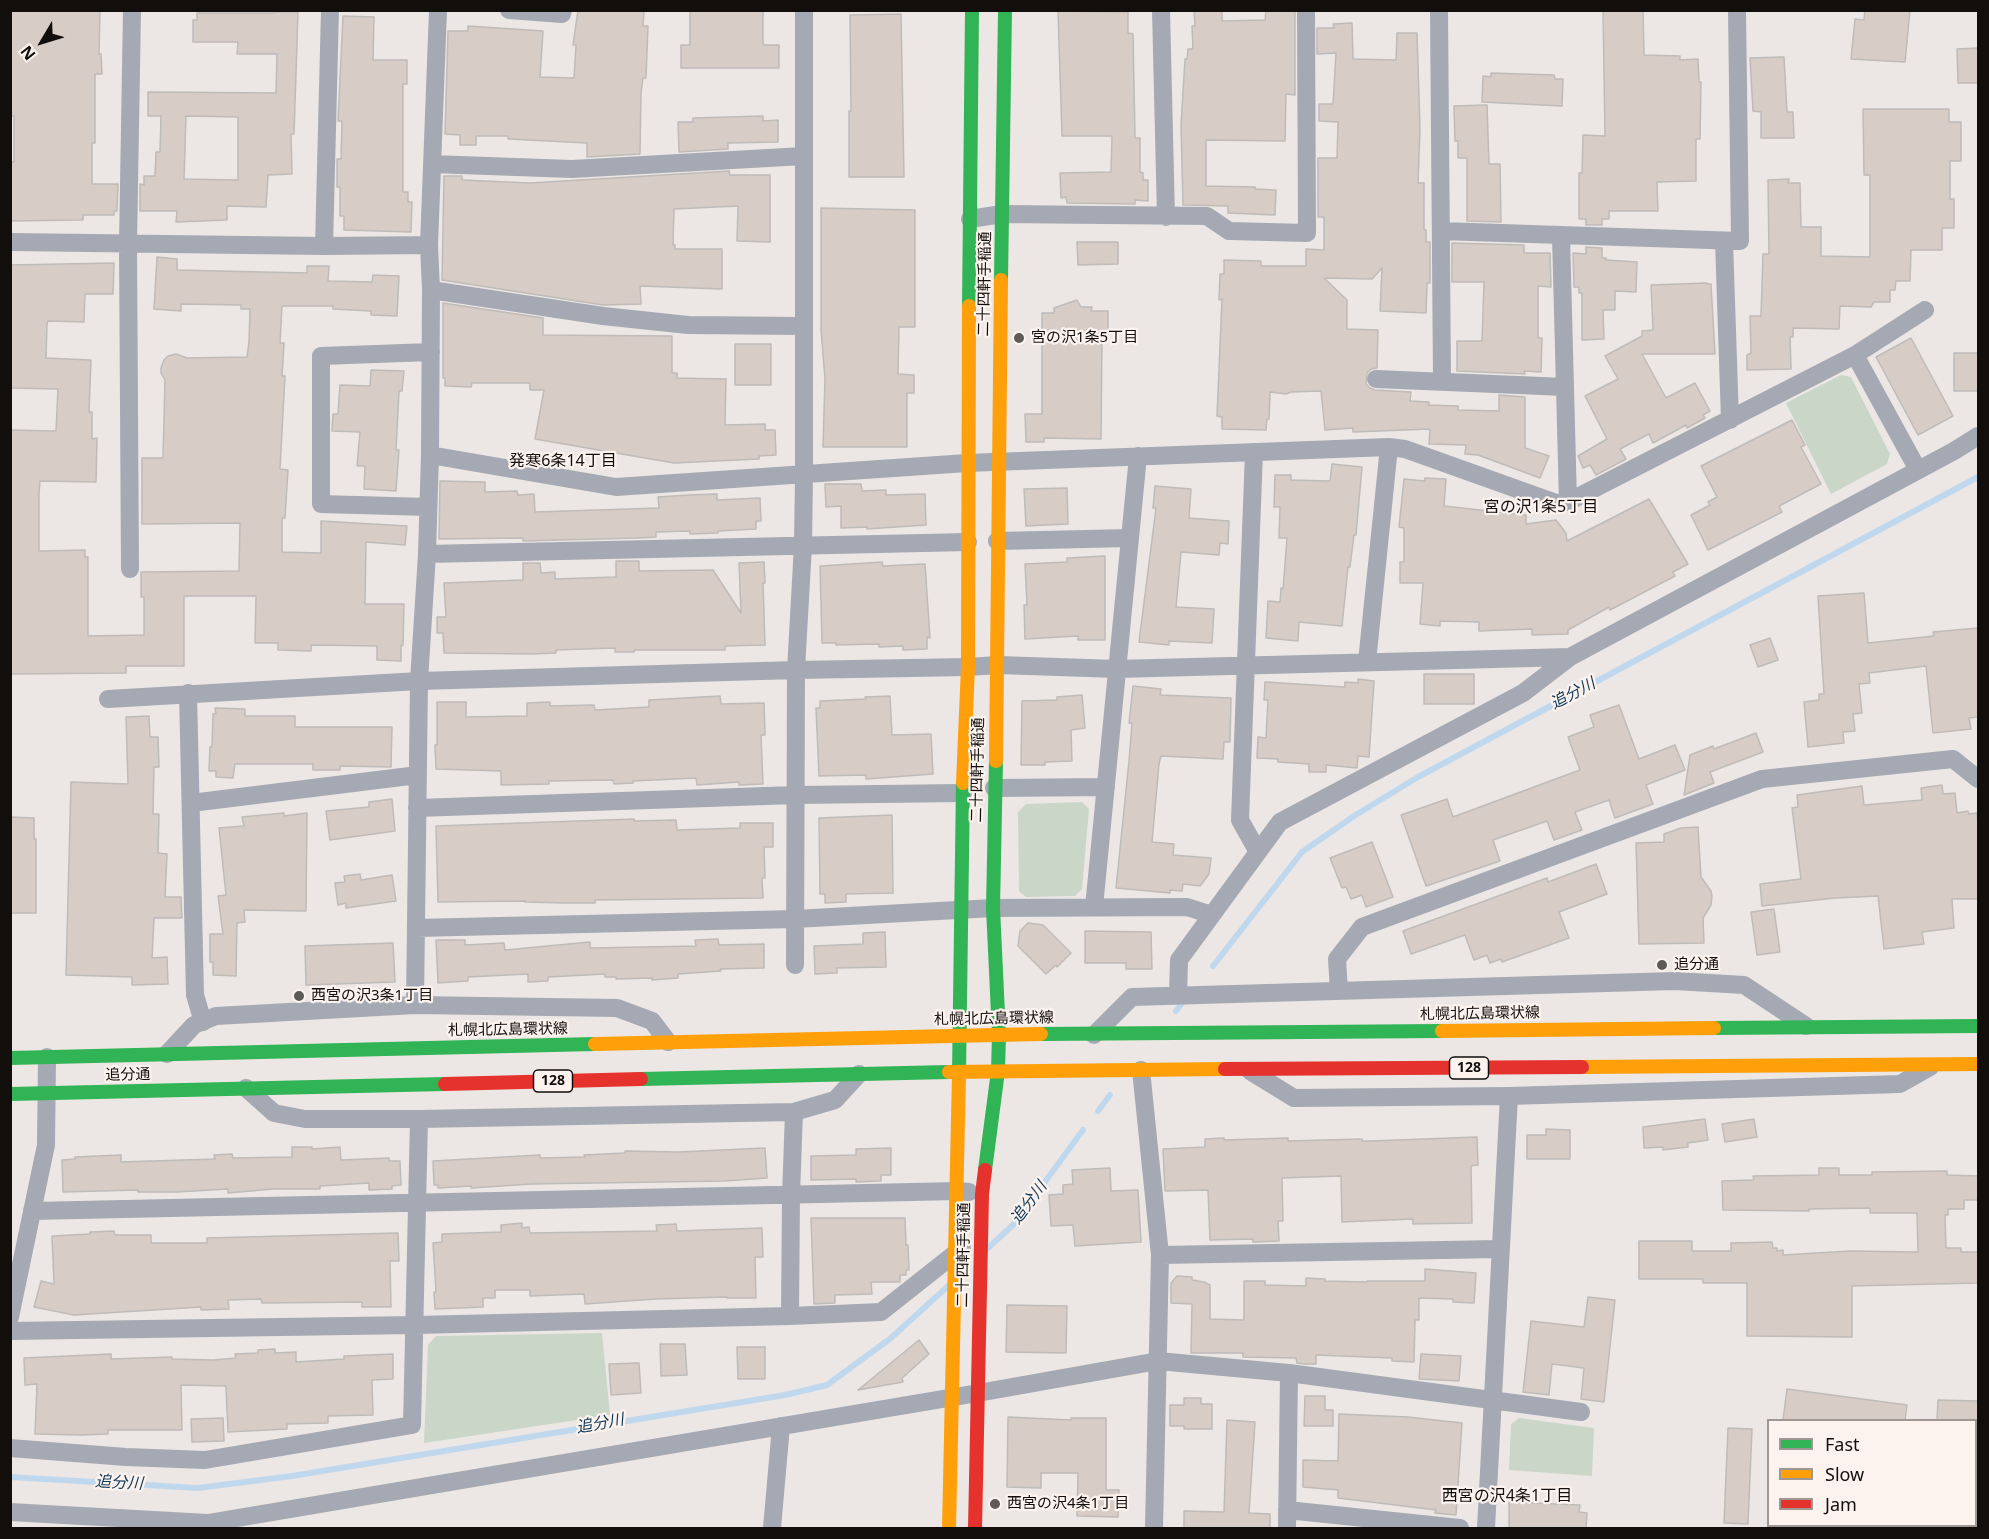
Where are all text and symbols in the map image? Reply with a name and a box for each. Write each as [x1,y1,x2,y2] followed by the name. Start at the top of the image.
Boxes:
[12,12,72,72] north arrow
[15,41,40,65] text: N
[975,231,995,337] street label: 二十四軒手稲通
[1031,329,1138,347] place label: 宮の沢1条5丁目
[1012,331,1026,345] marker: 宮の沢1条5丁目
[509,451,617,471] district label: 発寒6条14丁目
[1484,497,1598,517] district label: 宮の沢1条5丁目
[1547,674,1599,714] water label: 追分川
[968,717,988,823] street label: 二十四軒手稲通
[1674,956,1719,974] place label: 追分通
[1655,958,1669,972] marker: 追分通
[311,987,433,1005] place label: 西宮の沢3条1丁目
[292,989,306,1003] marker: 西宮の沢3条1丁目
[1420,1004,1540,1024] street label: 札幌北広島環状線
[934,1009,1054,1029] street label: 札幌北広島環状線
[448,1020,568,1040] street label: 札幌北広島環状線
[1450,1057,1488,1079] road number: 128
[105,1066,151,1084] street label: 追分通
[534,1070,572,1092] road number: 128
[1007,1178,1051,1228] water label: 追分川
[954,1202,974,1308] street label: 二十四軒手稲通
[575,1410,625,1438] water label: 追分川
[1767,1419,1977,1527] legend
[1825,1432,1860,1456] text: Fast
[1825,1462,1864,1486] text: Slow
[95,1472,143,1494] water label: 追分川
[1442,1486,1572,1506] district label: 西宮の沢4条1丁目
[1825,1492,1857,1516] text: Jam
[1007,1495,1129,1513] place label: 西宮の沢4条1丁目
[988,1497,1002,1511] marker: 西宮の沢4条1丁目

